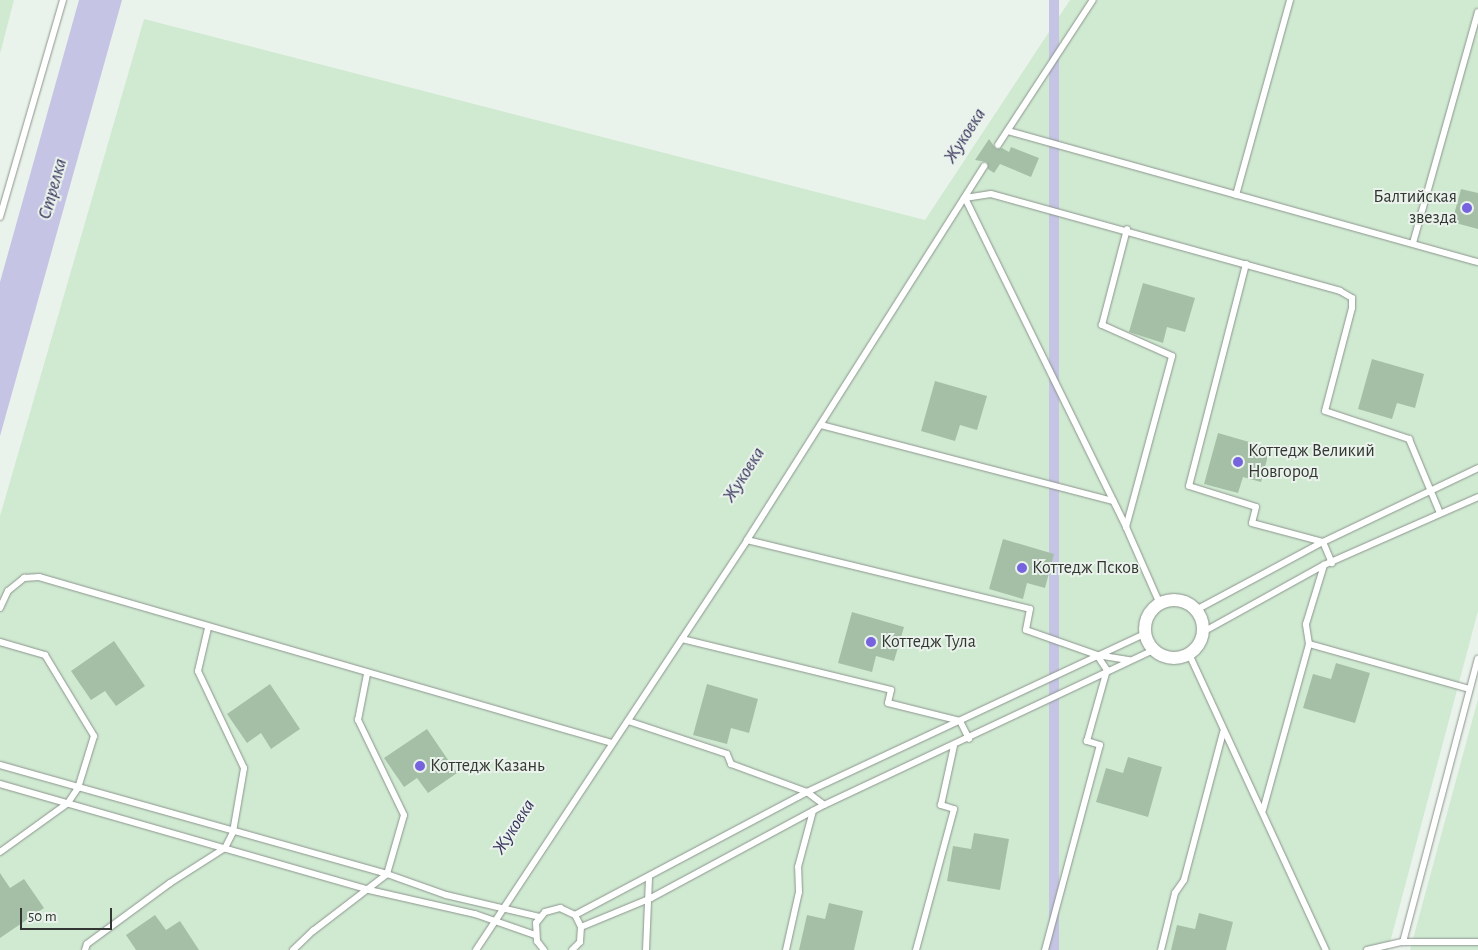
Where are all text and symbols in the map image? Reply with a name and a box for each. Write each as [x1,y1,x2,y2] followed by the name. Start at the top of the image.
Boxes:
[939,104,991,168] water label: Жуковка
[33,156,73,222] water label: Стрелка
[1373,187,1457,230] place label: Балтийская звезда
[1461,202,1473,214] marker: Балтийская звезда
[1248,441,1375,484] place label: Коттедж Великий Новгород
[718,443,770,507] water label: Жуковка
[1232,456,1244,468] marker: Коттедж Великий Новгород
[1032,557,1139,579] place label: Коттедж Псков
[1016,562,1028,574] marker: Коттедж Псков
[881,631,976,653] place label: Коттедж Тула
[865,636,877,648] marker: Коттедж Тула
[430,755,545,777] place label: Коттедж Казань
[414,760,426,772] marker: Коттедж Казань
[488,795,540,859] water label: Жуковка
[22,898,115,930] scale bar
[28,909,57,924] text: 50 m

